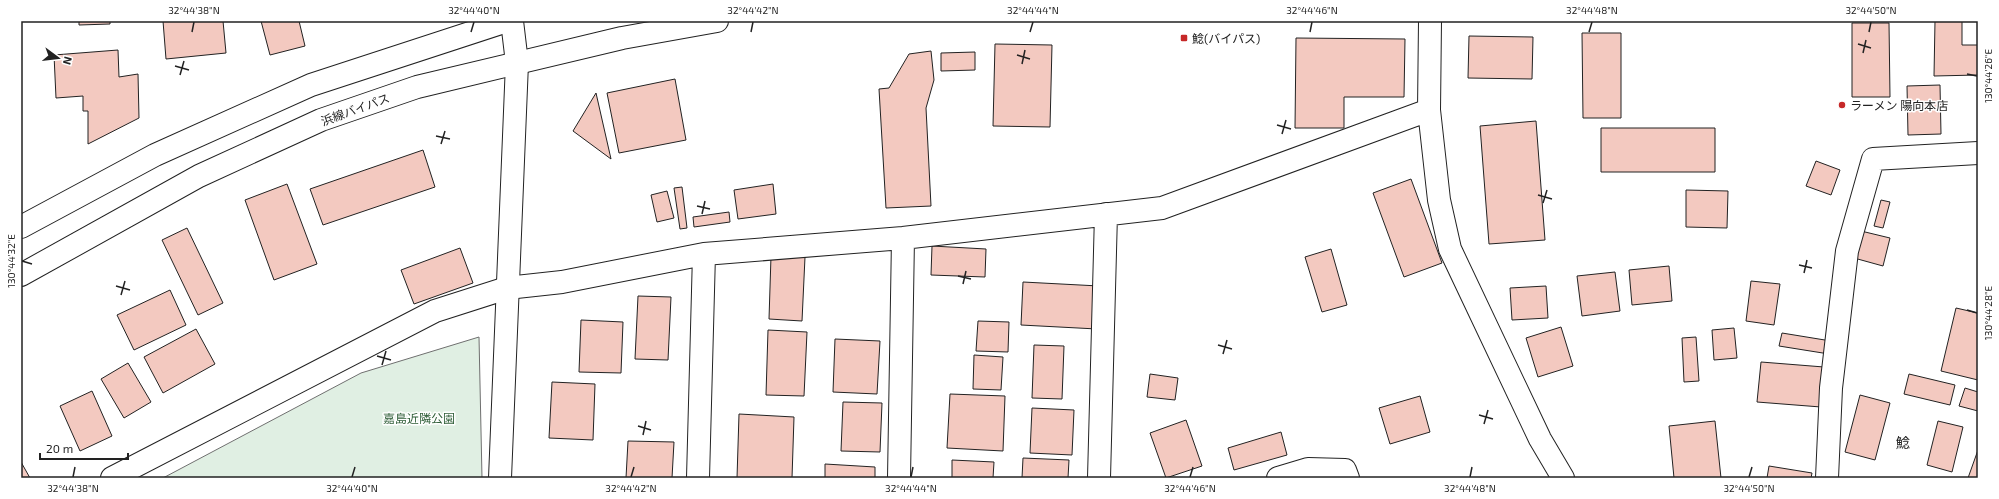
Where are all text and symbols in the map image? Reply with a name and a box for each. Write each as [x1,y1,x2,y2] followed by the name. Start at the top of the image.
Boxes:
[168,4,220,16] text: 32°44'38"N
[448,4,500,16] text: 32°44'40"N
[727,4,779,16] text: 32°44'42"N
[1007,4,1059,16] text: 32°44'44"N
[1286,4,1338,16] text: 32°44'46"N
[1566,4,1618,16] text: 32°44'48"N
[1845,4,1897,16] text: 32°44'50"N
[1192,31,1260,45] place label: 鯰(バイパス)
[1179,33,1189,43] marker: 鯰(バイパス)
[38,38,78,78] north arrow
[1982,49,1994,103] text: 130°44'26"E
[61,55,75,66] text: N
[319,90,391,128] street label: 浜線バイパス
[1850,98,1948,112] place label: ラーメン 陽向本店
[1837,100,1847,110] marker: ラーメン 陽向本店
[5,234,17,288] text: 130°44'32"E
[1982,285,1994,340] text: 130°44'28"E
[383,411,455,425] park label: 嘉島近隣公園
[1896,434,1910,451] district label: 鯰
[40,435,128,461] scale bar
[46,441,73,455] text: 20 m
[47,482,99,494] text: 32°44'38"N
[326,482,378,494] text: 32°44'40"N
[605,482,657,494] text: 32°44'42"N
[885,482,937,494] text: 32°44'44"N
[1164,482,1216,494] text: 32°44'46"N
[1444,482,1496,494] text: 32°44'48"N
[1723,482,1775,494] text: 32°44'50"N

